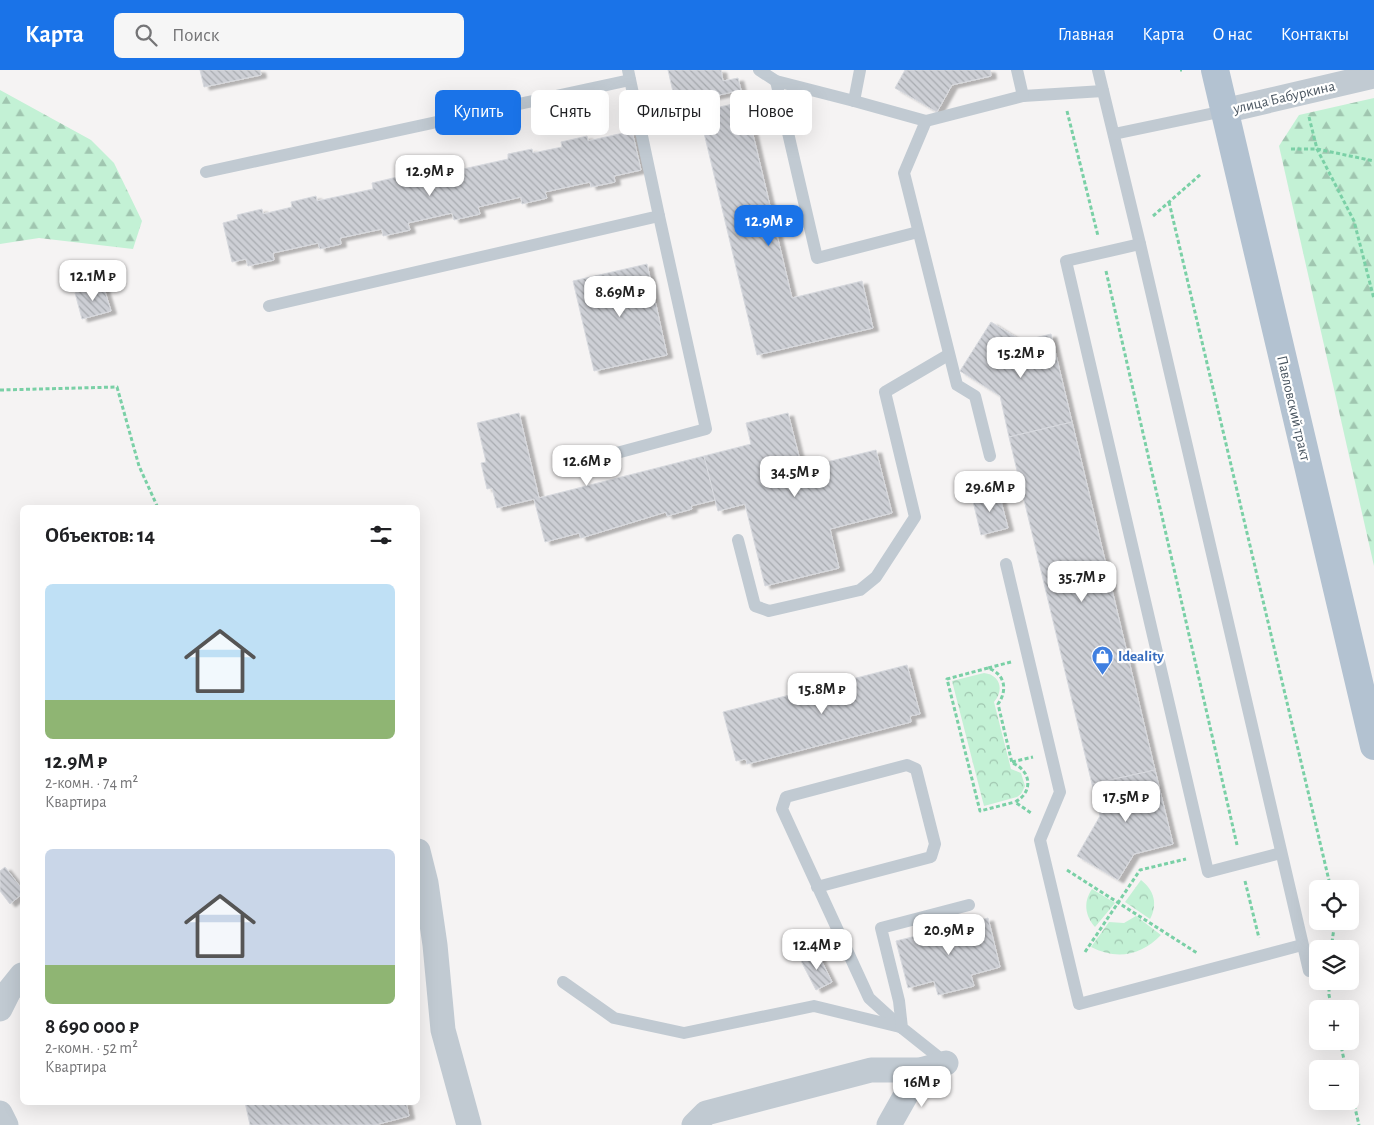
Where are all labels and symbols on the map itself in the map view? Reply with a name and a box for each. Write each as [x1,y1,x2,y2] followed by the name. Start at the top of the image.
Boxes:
[1231,78,1337,117] street label: улица Бабуркина
[384,154,476,197] pin: 12.9M ₽
[723,204,815,247] pin: 12.9M ₽
[47,260,139,302] pin: 12.1M ₽
[574,276,666,318] pin: 8.69M ₽
[975,336,1067,379] pin: 15.2M ₽
[1274,354,1313,463] street label: Павловский тракт
[541,444,633,487] pin: 12.6M ₽
[749,456,841,498] pin: 34.5M ₽
[944,470,1036,513] pin: 29.6M ₽
[1036,560,1128,603] pin: 35.7M ₽
[1090,644,1114,675] shop icon: Ideality
[1118,649,1164,664] place label: Ideality
[776,672,868,715] pin: 15.8M ₽
[1080,780,1172,823] pin: 17.5M ₽
[903,914,995,956] pin: 20.9M ₽
[771,928,863,971] pin: 12.4M ₽
[887,1066,957,1108] pin: 16M ₽

